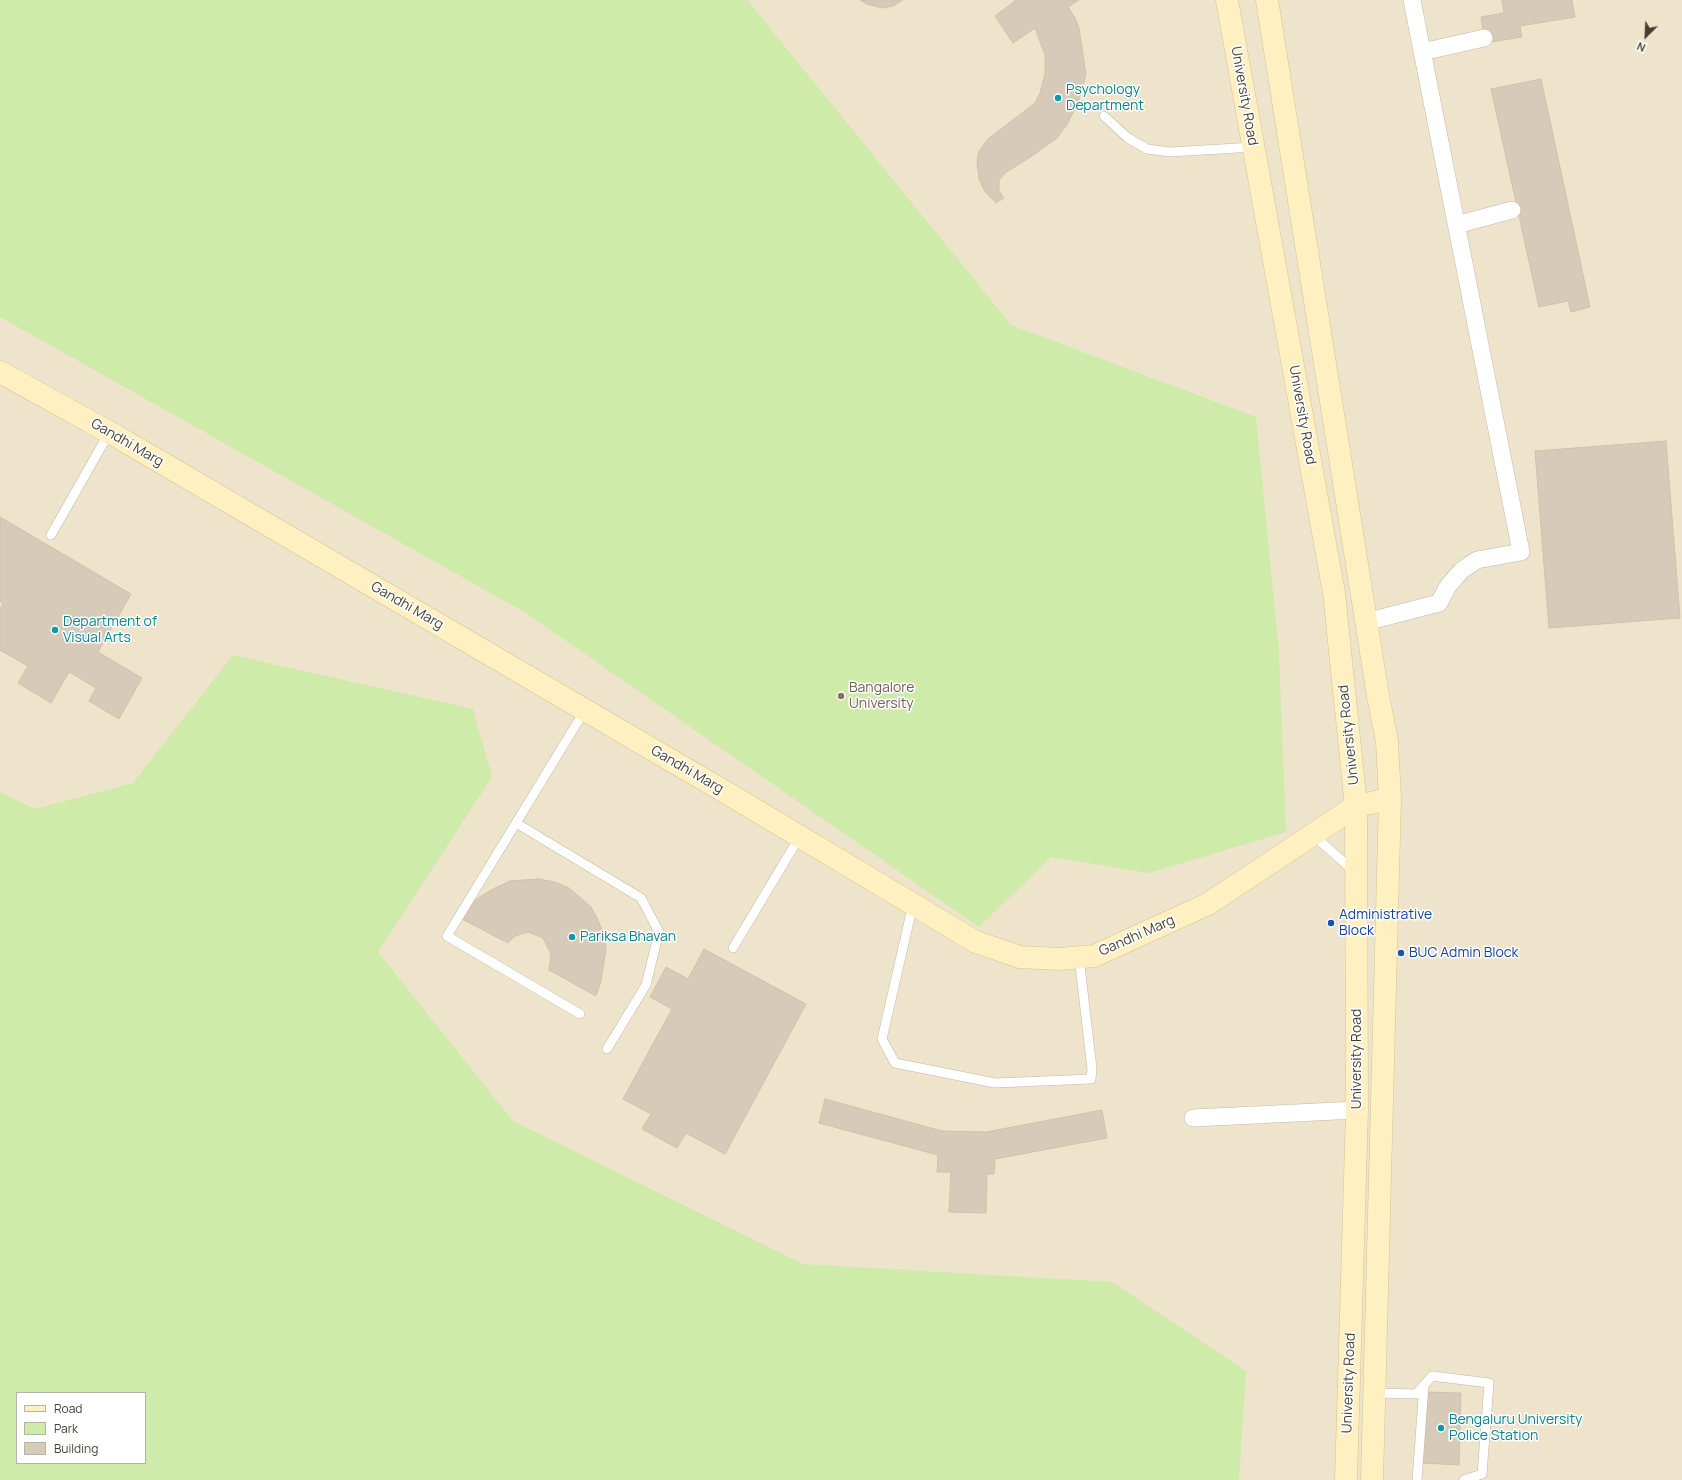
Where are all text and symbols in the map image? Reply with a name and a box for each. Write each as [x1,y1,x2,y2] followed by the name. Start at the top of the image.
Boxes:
[1626,16,1666,56] north arrow
[1634,39,1648,56] text: N
[1227,45,1261,147] street label: University Road
[1066,82,1144,114] place label: Psychology Department
[1053,93,1063,103] marker: Psychology Department
[1285,364,1319,466] street label: University Road
[88,415,166,471] street label: Gandhi Marg
[368,578,446,634] street label: Gandhi Marg
[63,614,157,646] place label: Department of Visual Arts
[50,625,60,635] marker: Department of Visual Arts
[849,680,914,712] place label: Bangalore University
[1335,684,1363,786] street label: University Road
[836,691,846,701] marker: Bangalore University
[648,742,726,798] street label: Gandhi Marg
[1339,907,1432,940] place label: Administrative Block
[1096,912,1178,960] street label: Gandhi Marg
[1326,918,1336,928] marker: Administrative Block
[580,929,676,945] place label: Pariksa Bhavan
[567,932,577,942] marker: Pariksa Bhavan
[1409,945,1518,961] place label: BUC Admin Block
[1396,948,1406,958] marker: BUC Admin Block
[1349,1009,1365,1109] street label: University Road
[1339,1332,1359,1434] street label: University Road
[16,1392,146,1464] legend
[54,1400,82,1417] text: Road
[1449,1412,1582,1444] place label: Bengaluru University Police Station
[54,1420,78,1437] text: Park
[1436,1423,1446,1433] marker: Bengaluru University Police Station
[54,1440,98,1457] text: Building

